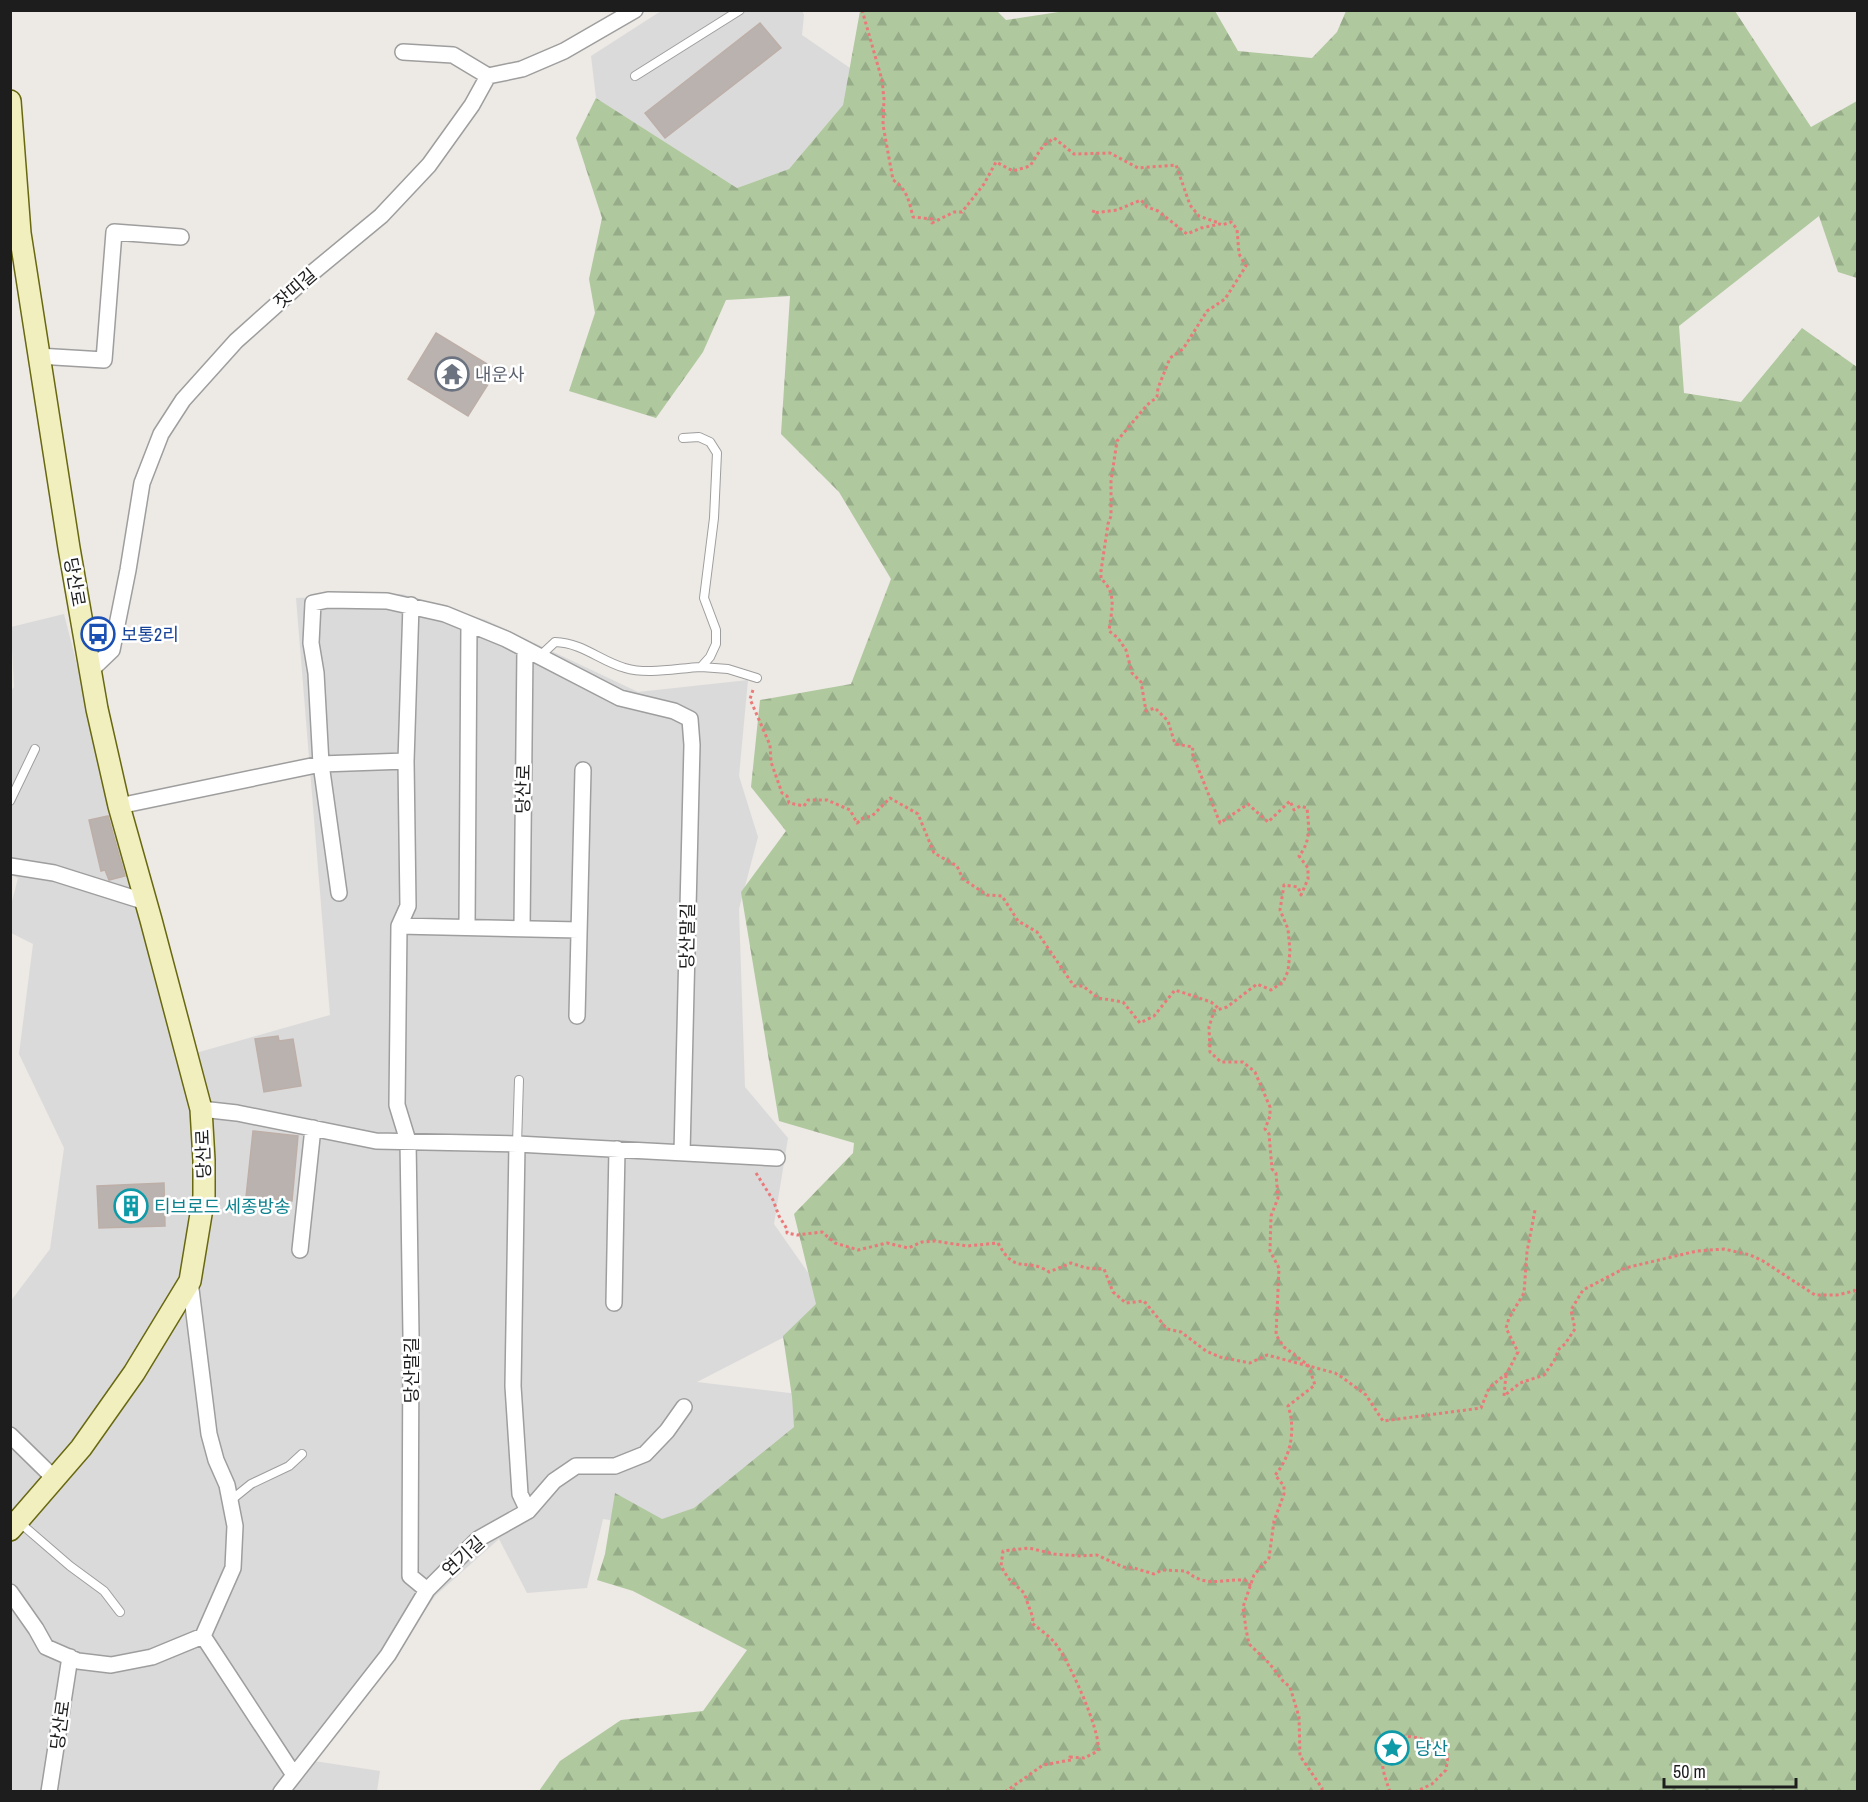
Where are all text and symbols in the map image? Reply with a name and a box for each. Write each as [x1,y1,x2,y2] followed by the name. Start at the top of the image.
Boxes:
[268,262,322,314] street label: 잣띠길
[434,356,470,392] temple icon: 내운사
[475,362,525,387] place label: 내운사
[58,555,92,609] street label: 당산로
[80,616,116,652] bus stop icon: 보통2리
[121,622,179,647] place label: 보통2리
[510,764,536,814] street label: 당산로
[674,903,700,969] street label: 당산말길
[190,1129,216,1179] street label: 당산로
[113,1188,149,1224] building icon: 티브로드 세종방송
[154,1194,291,1219] place label: 티브로드 세종방송
[399,1337,424,1403] street label: 당산말길
[436,1530,490,1582] street label: 연기길
[44,1699,76,1751] street label: 당산로
[1374,1730,1410,1766] place icon: 당산
[1415,1736,1448,1761] place label: 당산
[1664,1751,1796,1789] scale bar
[1673,1759,1706,1784] text: 50 m

